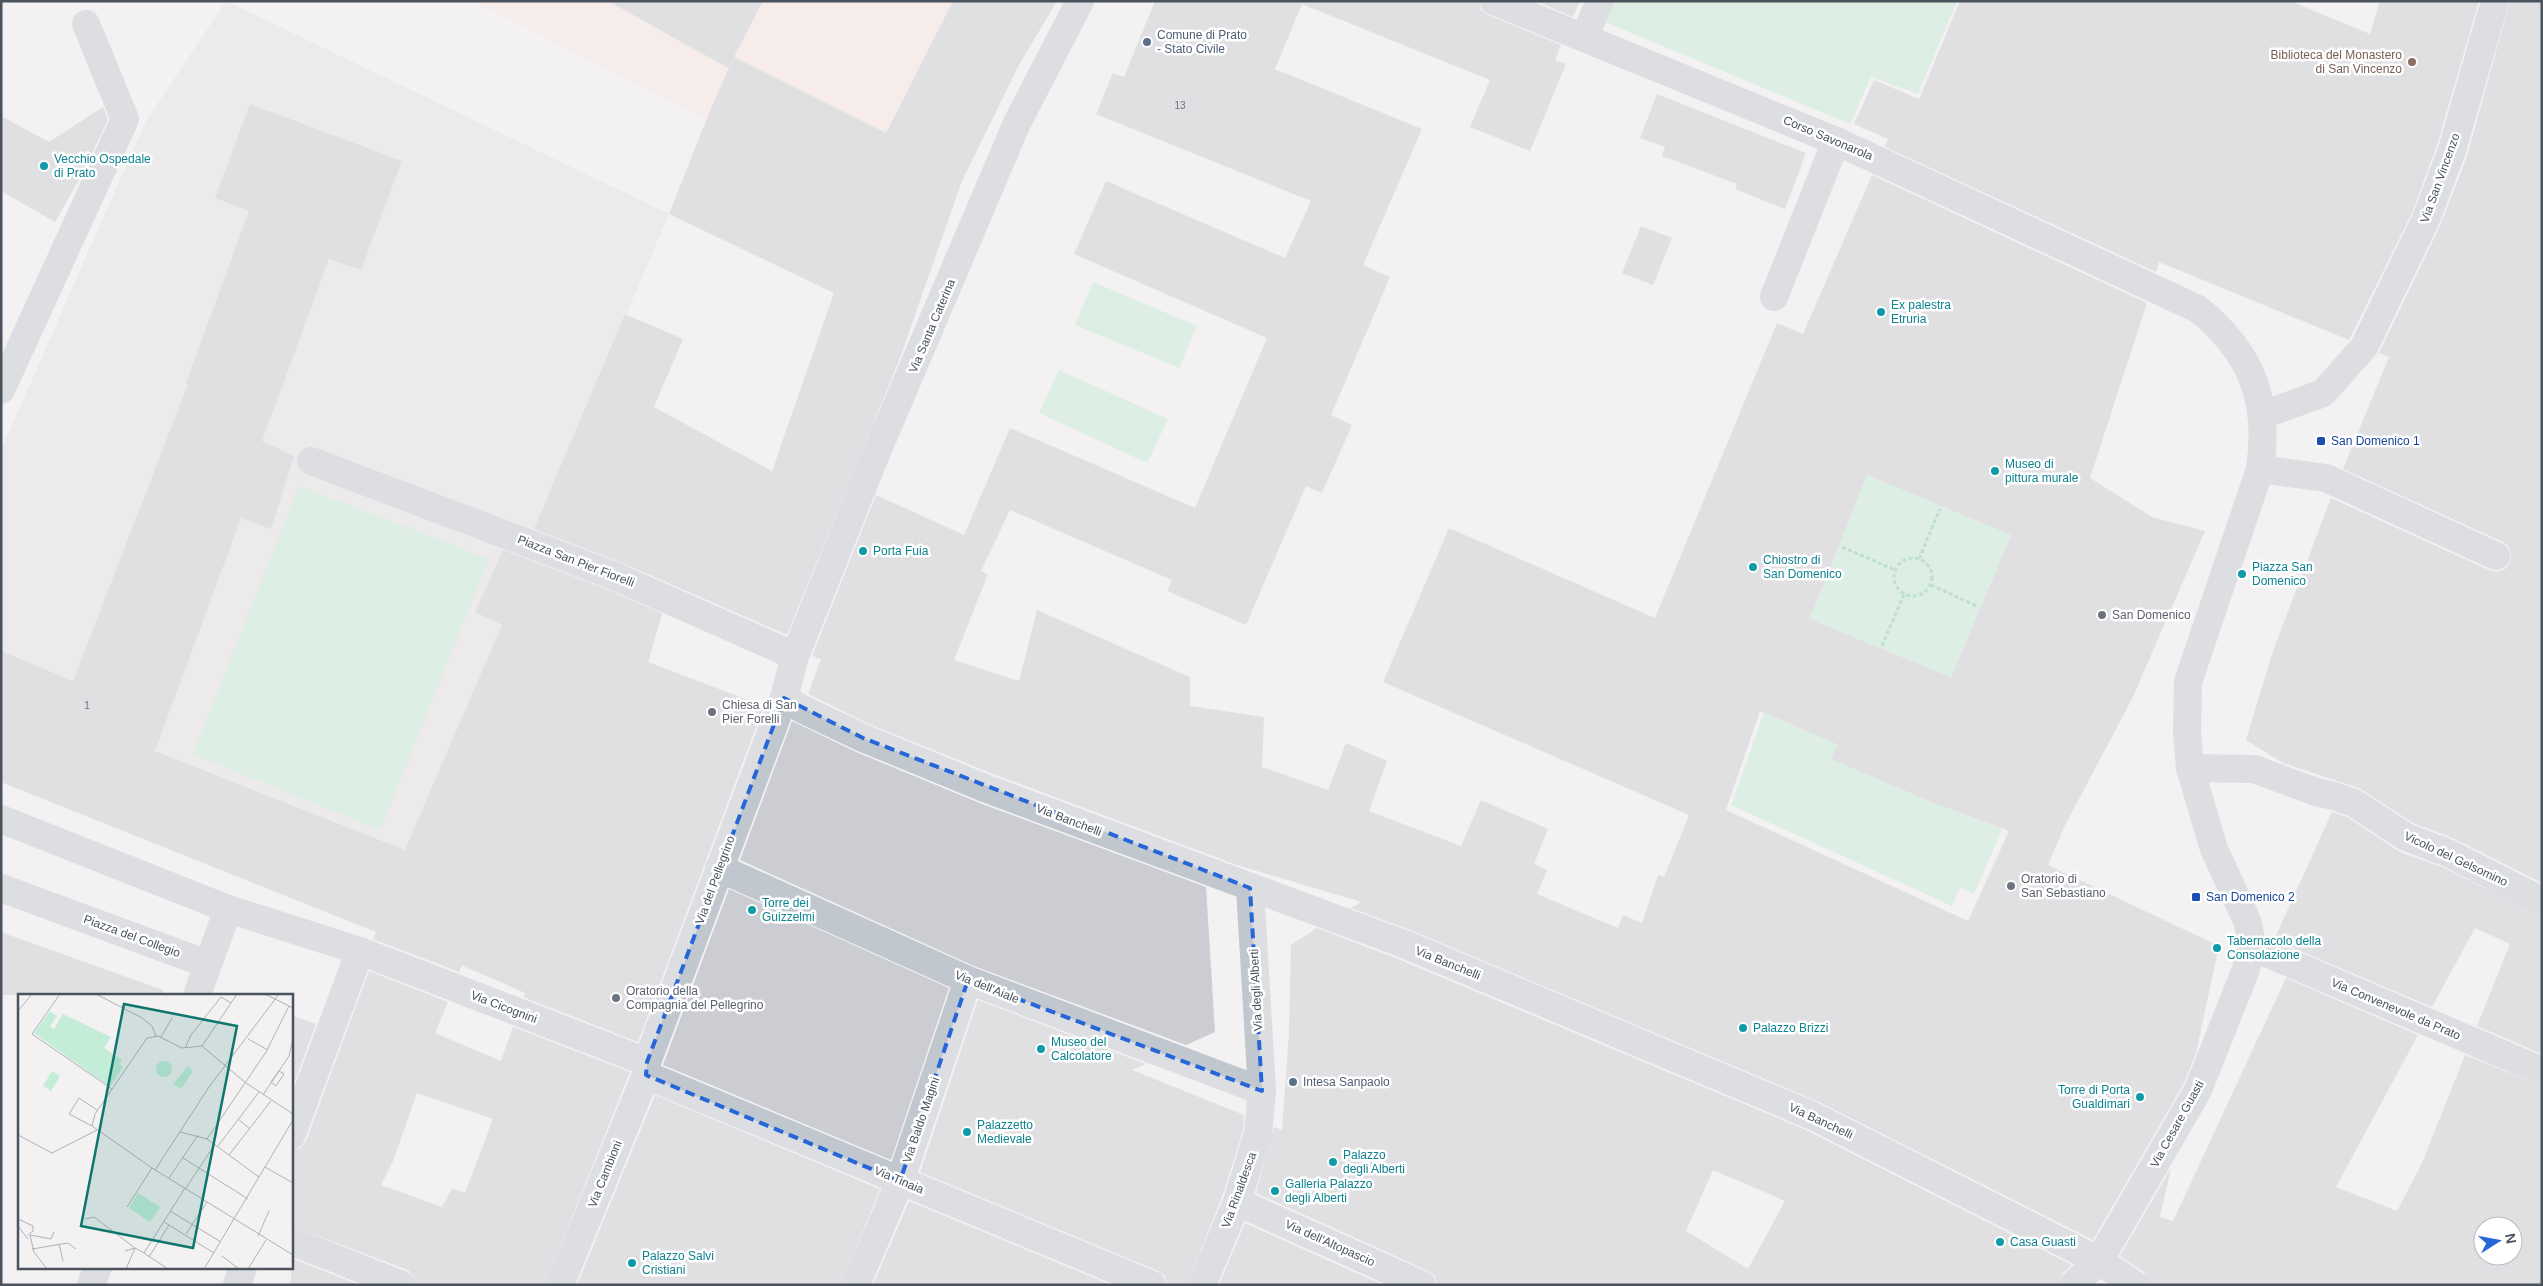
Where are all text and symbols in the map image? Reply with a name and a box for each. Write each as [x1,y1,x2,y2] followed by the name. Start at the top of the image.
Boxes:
[1157,28,1247,56] place label: Comune di Prato - Stato Civile
[1141,36,1153,48] marker: Comune di Prato - Stato Civile
[2271,48,2402,76] place label: Biblioteca del Monastero di San Vincenzo
[2406,56,2418,68] marker: Biblioteca del Monastero di San Vincenzo
[1174,100,1186,111] house number: 13
[1781,113,1875,163] street label: Corso Savonarola
[2417,131,2463,225] street label: Via San Vincenzo
[54,152,151,180] place label: Vecchio Ospedale di Prato
[38,160,50,172] marker: Vecchio Ospedale di Prato
[906,277,958,375] street label: Via Santa Caterina
[1891,298,1951,326] place label: Ex palestra Etruria
[1875,306,1887,318] marker: Ex palestra Etruria
[2331,434,2420,448] place label: San Domenico 1
[2315,435,2327,447] marker: San Domenico 1
[2005,457,2079,485] place label: Museo di pittura murale
[1989,465,2001,477] marker: Museo di pittura murale
[516,532,636,590] street label: Piazza San Pier Fiorelli
[873,544,929,558] place label: Porta Fuia
[857,545,869,557] marker: Porta Fuia
[1763,553,1842,581] place label: Chiostro di San Domenico
[2252,560,2313,588] place label: Piazza San Domenico
[1747,561,1759,573] marker: Chiostro di San Domenico
[2236,568,2248,580] marker: Piazza San Domenico
[2112,608,2191,622] place label: San Domenico
[2096,609,2108,621] marker: San Domenico
[722,698,797,726] place label: Chiesa di San Pier Forelli
[84,700,90,711] house number: 1
[706,706,718,718] marker: Chiesa di San Pier Forelli
[1034,801,1104,839] street label: Via Banchelli
[2402,829,2510,889] street label: Vicolo del Gelsomino
[692,834,738,926] street label: Via del Pellegrino
[2021,872,2106,900] place label: Oratorio di San Sebastiano
[2005,880,2017,892] marker: Oratorio di San Sebastiano
[2206,890,2295,904] place label: San Domenico 2
[2190,891,2202,903] marker: San Domenico 2
[762,896,815,924] place label: Torre dei Guizzelmi
[746,904,758,916] marker: Torre dei Guizzelmi
[82,912,183,960] street label: Piazza del Collegio
[2227,934,2321,962] place label: Tabernacolo della Consolazione
[2211,942,2223,954] marker: Tabernacolo della Consolazione
[1413,944,1483,982] street label: Via Banchelli
[1247,948,1265,1032] street label: Via degli Alberti
[953,968,1021,1006] street label: Via dell'Aiale
[2329,975,2463,1043] street label: Via Convenevole da Prato
[626,984,764,1012] place label: Oratorio della Compagnia del Pellegrino
[469,988,539,1026] street label: Via Cicognini
[610,992,622,1004] marker: Oratorio della Compagnia del Pellegrino
[18,994,292,1268] inset map
[1753,1021,1828,1035] place label: Palazzo Brizzi
[1737,1022,1749,1034] marker: Palazzo Brizzi
[1051,1035,1112,1063] place label: Museo del Calcolatore
[1035,1043,1047,1055] marker: Museo del Calcolatore
[900,1075,942,1165] street label: Via Baldo Magini
[1303,1075,1390,1089] place label: Intesa Sanpaolo
[1287,1076,1299,1088] marker: Intesa Sanpaolo
[2147,1078,2207,1170] street label: Via Cesare Guasti
[2058,1083,2130,1111] place label: Torre di Porta Gualdimari
[2134,1091,2146,1103] marker: Torre di Porta Gualdimari
[1787,1100,1855,1142] street label: Via Banchelli
[977,1118,1033,1146] place label: Palazzetto Medievale
[961,1126,973,1138] marker: Palazzetto Medievale
[585,1138,625,1210] street label: Via Cambioni
[1343,1148,1405,1176] place label: Palazzo degli Alberti
[1219,1150,1259,1230] street label: Via Rinaldesca
[1327,1156,1339,1168] marker: Palazzo degli Alberti
[872,1163,926,1197] street label: Via Tinaia
[1285,1177,1373,1205] place label: Galleria Palazzo degli Alberti
[1269,1185,1281,1197] marker: Galleria Palazzo degli Alberti
[2473,1216,2523,1266] north arrow
[1283,1217,1377,1269] street label: Via dell'Altopascio
[2502,1232,2520,1245] text: N
[2010,1235,2076,1249] place label: Casa Guasti
[1994,1236,2006,1248] marker: Casa Guasti
[642,1249,714,1277] place label: Palazzo Salvi Cristiani
[626,1257,638,1269] marker: Palazzo Salvi Cristiani

